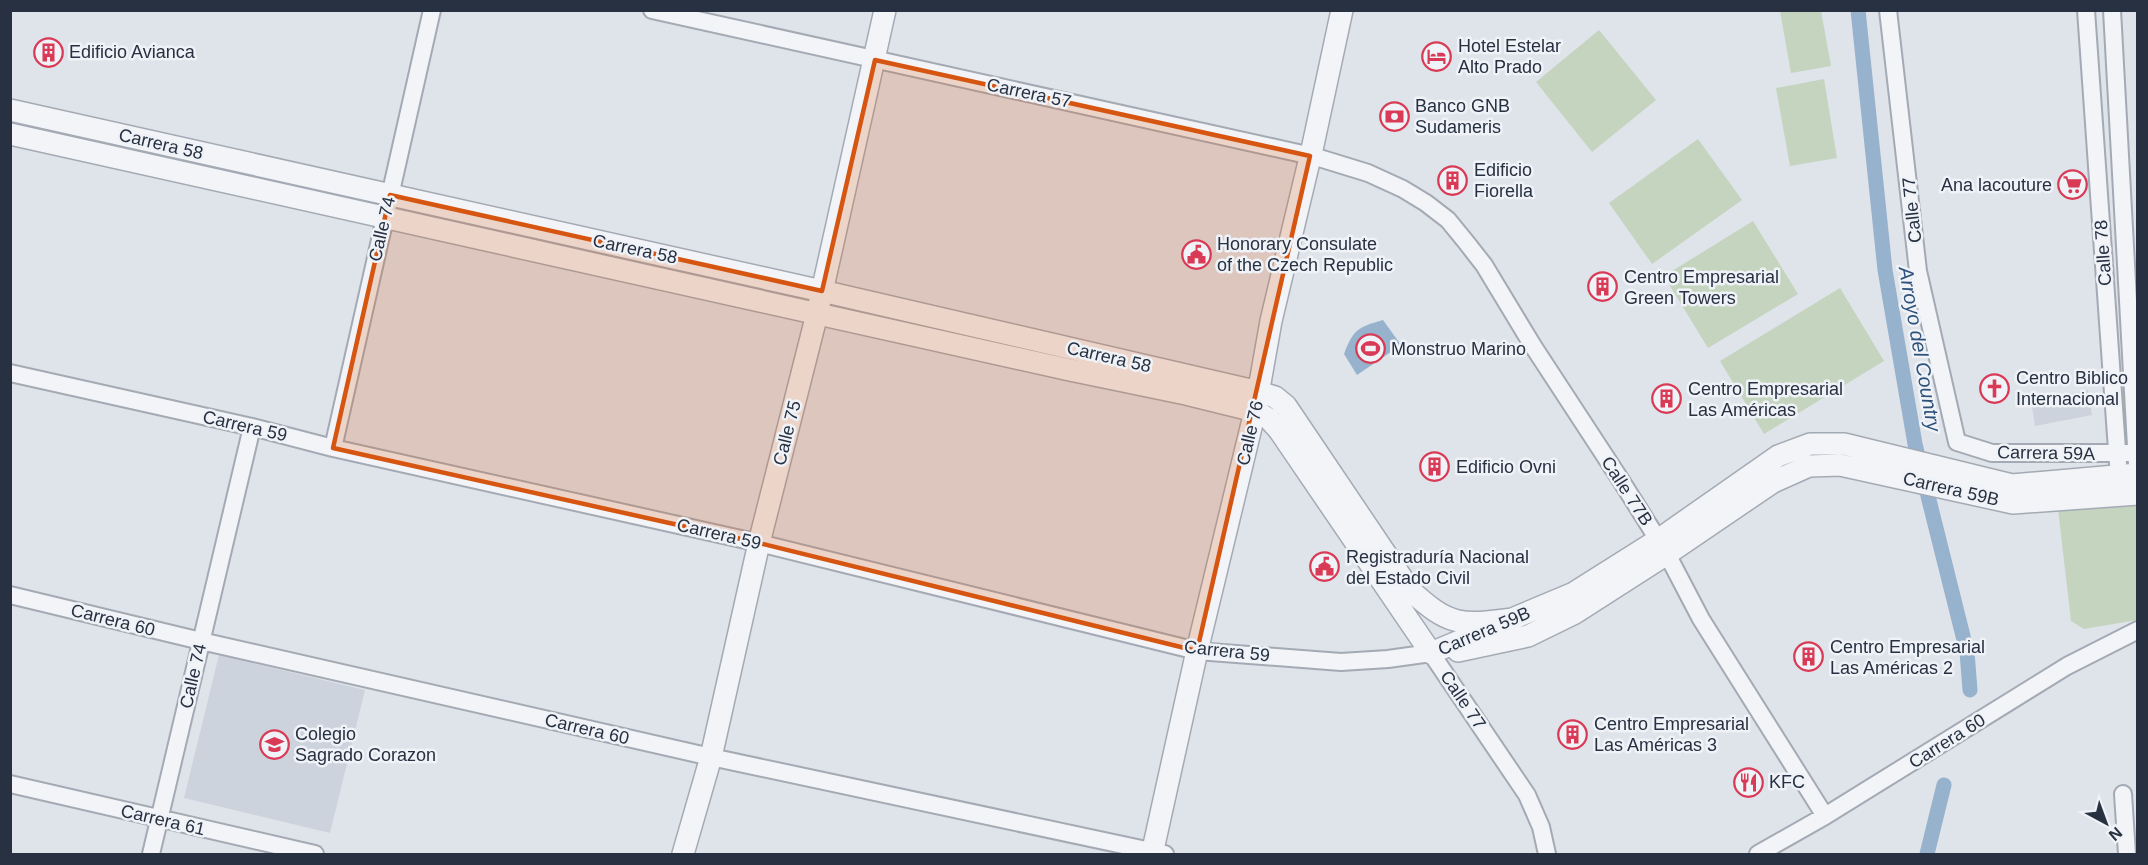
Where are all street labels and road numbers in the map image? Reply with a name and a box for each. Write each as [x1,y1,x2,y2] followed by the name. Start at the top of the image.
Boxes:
[985,74,1073,112] street label: Carrera 57
[117,125,205,163] street label: Carrera 58
[1899,176,1925,244] street label: Calle 77
[365,195,399,263] street label: Calle 74
[2091,219,2115,287] street label: Calle 78
[591,230,679,268] street label: Carrera 58
[1065,338,1153,376] street label: Carrera 58
[769,399,805,467] street label: Calle 75
[1233,399,1267,467] street label: Calle 76
[201,407,289,445] street label: Carrera 59
[1997,442,2095,464] street label: Carrera 59A
[1597,453,1657,529] street label: Calle 77B
[1901,468,2001,510] street label: Carrera 59B
[675,515,763,553] street label: Carrera 59
[69,600,157,640] street label: Carrera 60
[1435,603,1533,659] street label: Carrera 59B
[1183,637,1271,665] street label: Carrera 59
[176,642,210,710] street label: Calle 74
[1436,667,1490,733] street label: Calle 77
[543,710,631,748] street label: Carrera 60
[1905,710,1989,772] street label: Carrera 60
[119,801,207,839] street label: Carrera 61

